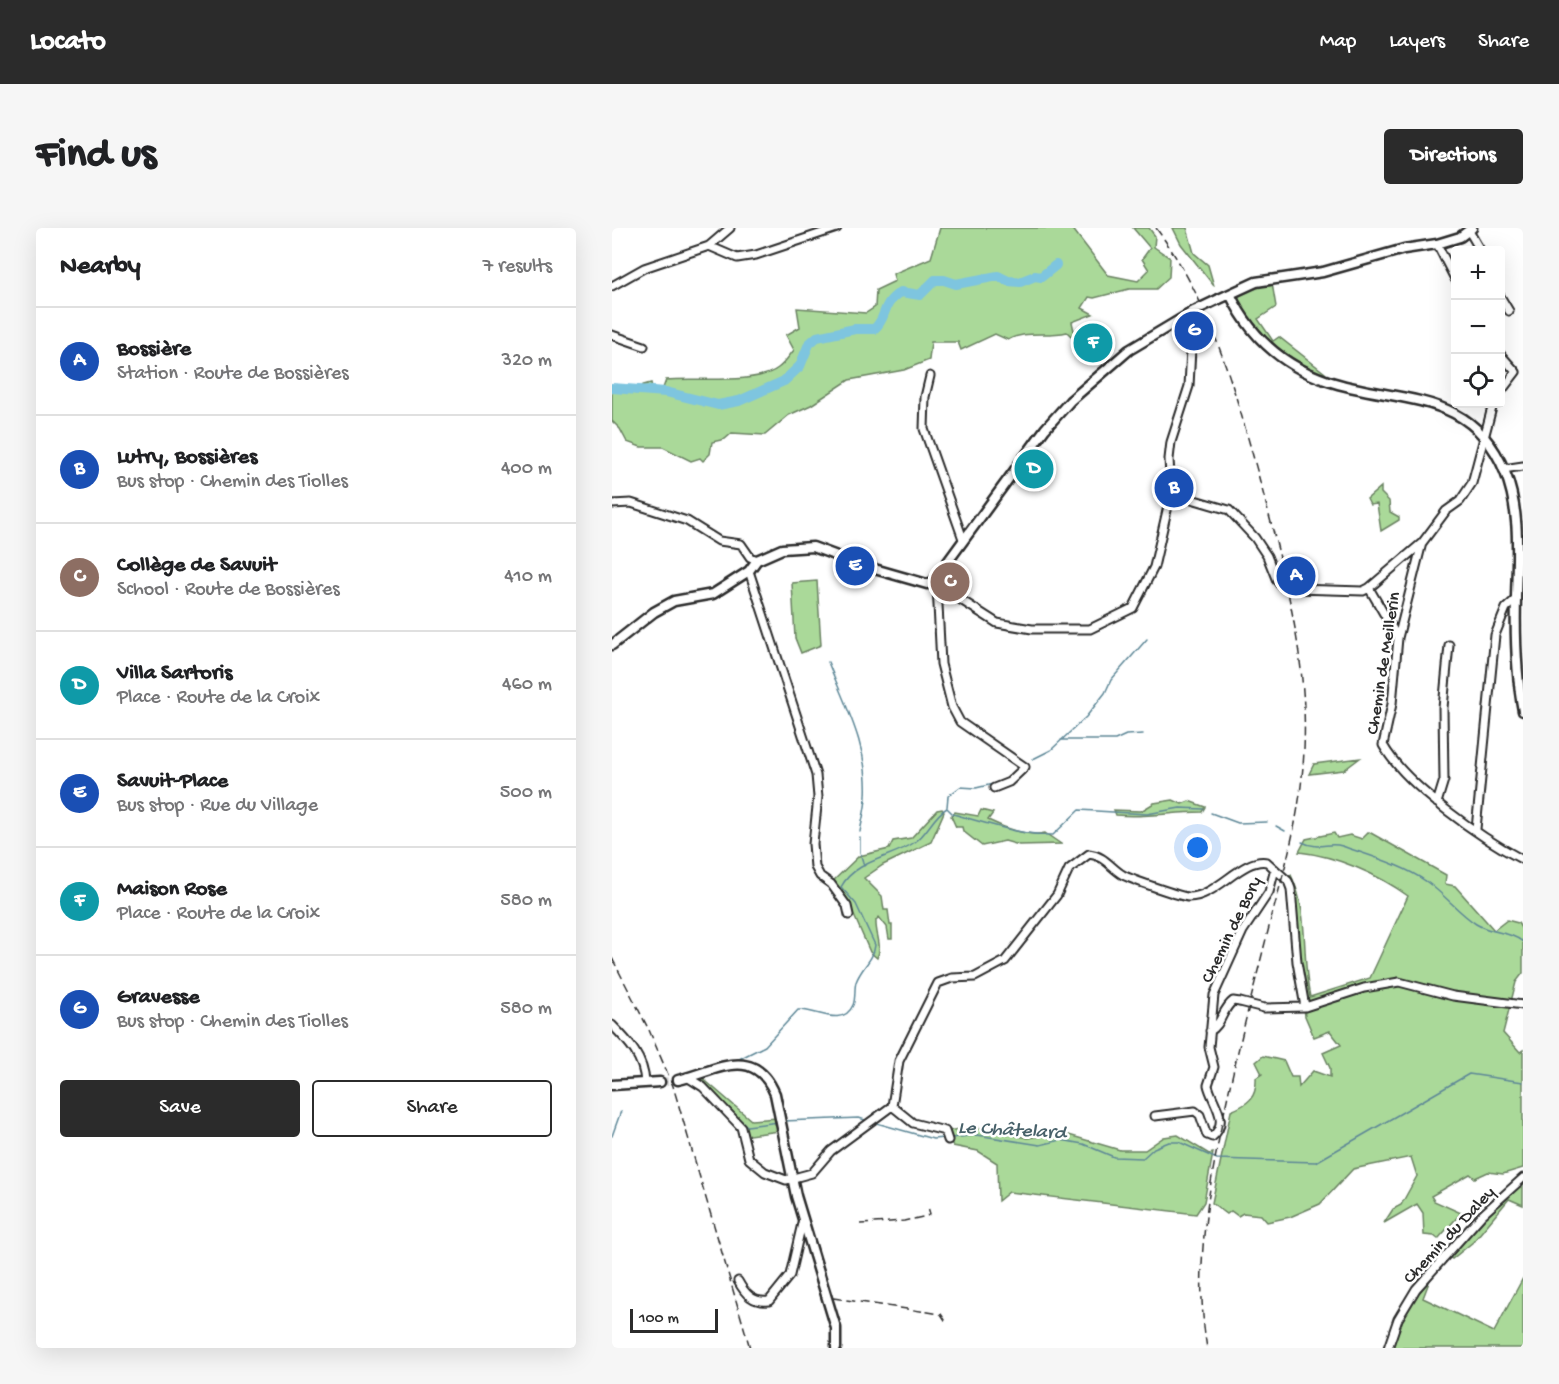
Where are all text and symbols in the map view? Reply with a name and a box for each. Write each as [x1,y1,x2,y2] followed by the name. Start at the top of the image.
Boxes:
[30,26,106,59] text: Locato
[1320,30,1356,55] text: Map
[1389,30,1445,55] text: Layers
[1478,30,1529,55] text: Share
[1384,129,1523,184] button: Directions
[36,132,156,181] text: Find us
[1451,246,1505,408] map controls
[1451,246,1505,300] button: +
[60,252,141,283] text: Nearby
[483,256,552,279] text: 7 results
[1451,300,1505,354] button: −
[1174,308,1214,354] pin: G
[1074,320,1112,366] pin: F
[117,337,191,363] text: Bossière
[74,350,85,373] text: A
[502,350,552,373] text: 320 m
[1451,354,1505,408] button: locate
[117,363,349,386] text: Station · Route de Bossières
[117,445,257,471] text: Lutry, Bossières
[1014,446,1054,492] pin: D
[74,458,85,481] text: B
[501,458,552,481] text: 400 m
[1154,466,1194,510] pin: B
[117,471,348,494] text: Bus stop · Chemin des Tiolles
[836,544,874,588] pin: E
[117,553,276,579] text: Collège de Savuit
[1276,554,1316,598] pin: A
[930,560,970,604] pin: C
[74,566,85,589] text: C
[504,566,552,589] text: 410 m
[117,579,340,602] text: School · Route de Bossières
[1363,590,1406,736] street label: Chemin de Meillerin
[117,661,232,687] text: Villa Sartoris
[73,674,86,697] text: D
[502,674,552,697] text: 460 m
[117,687,320,710] text: Place · Route de la Croix
[117,769,228,795] text: Savuit-Place
[73,782,86,805] text: E
[500,782,552,805] text: 500 m
[117,795,318,818] text: Bus stop · Rue du Village
[1183,833,1212,862] your location
[1197,873,1267,987] street label: Chemin de Bory
[117,877,227,903] text: Maison Rose
[74,890,85,913] text: F
[500,890,552,913] text: 580 m
[117,903,320,926] text: Place · Route de la Croix
[117,985,200,1011] text: Gravesse
[73,998,86,1021] text: G
[500,998,552,1021] text: 580 m
[117,1011,348,1034] text: Bus stop · Chemin des Tiolles
[60,1080,300,1137] button: Save
[312,1080,552,1137] button: Share
[957,1117,1069,1146] water label: Le Châtelard
[1399,1183,1500,1289] street label: Chemin du Daley
[630,1306,718,1334] scale bar
[639,1310,679,1329] text: 100 m

